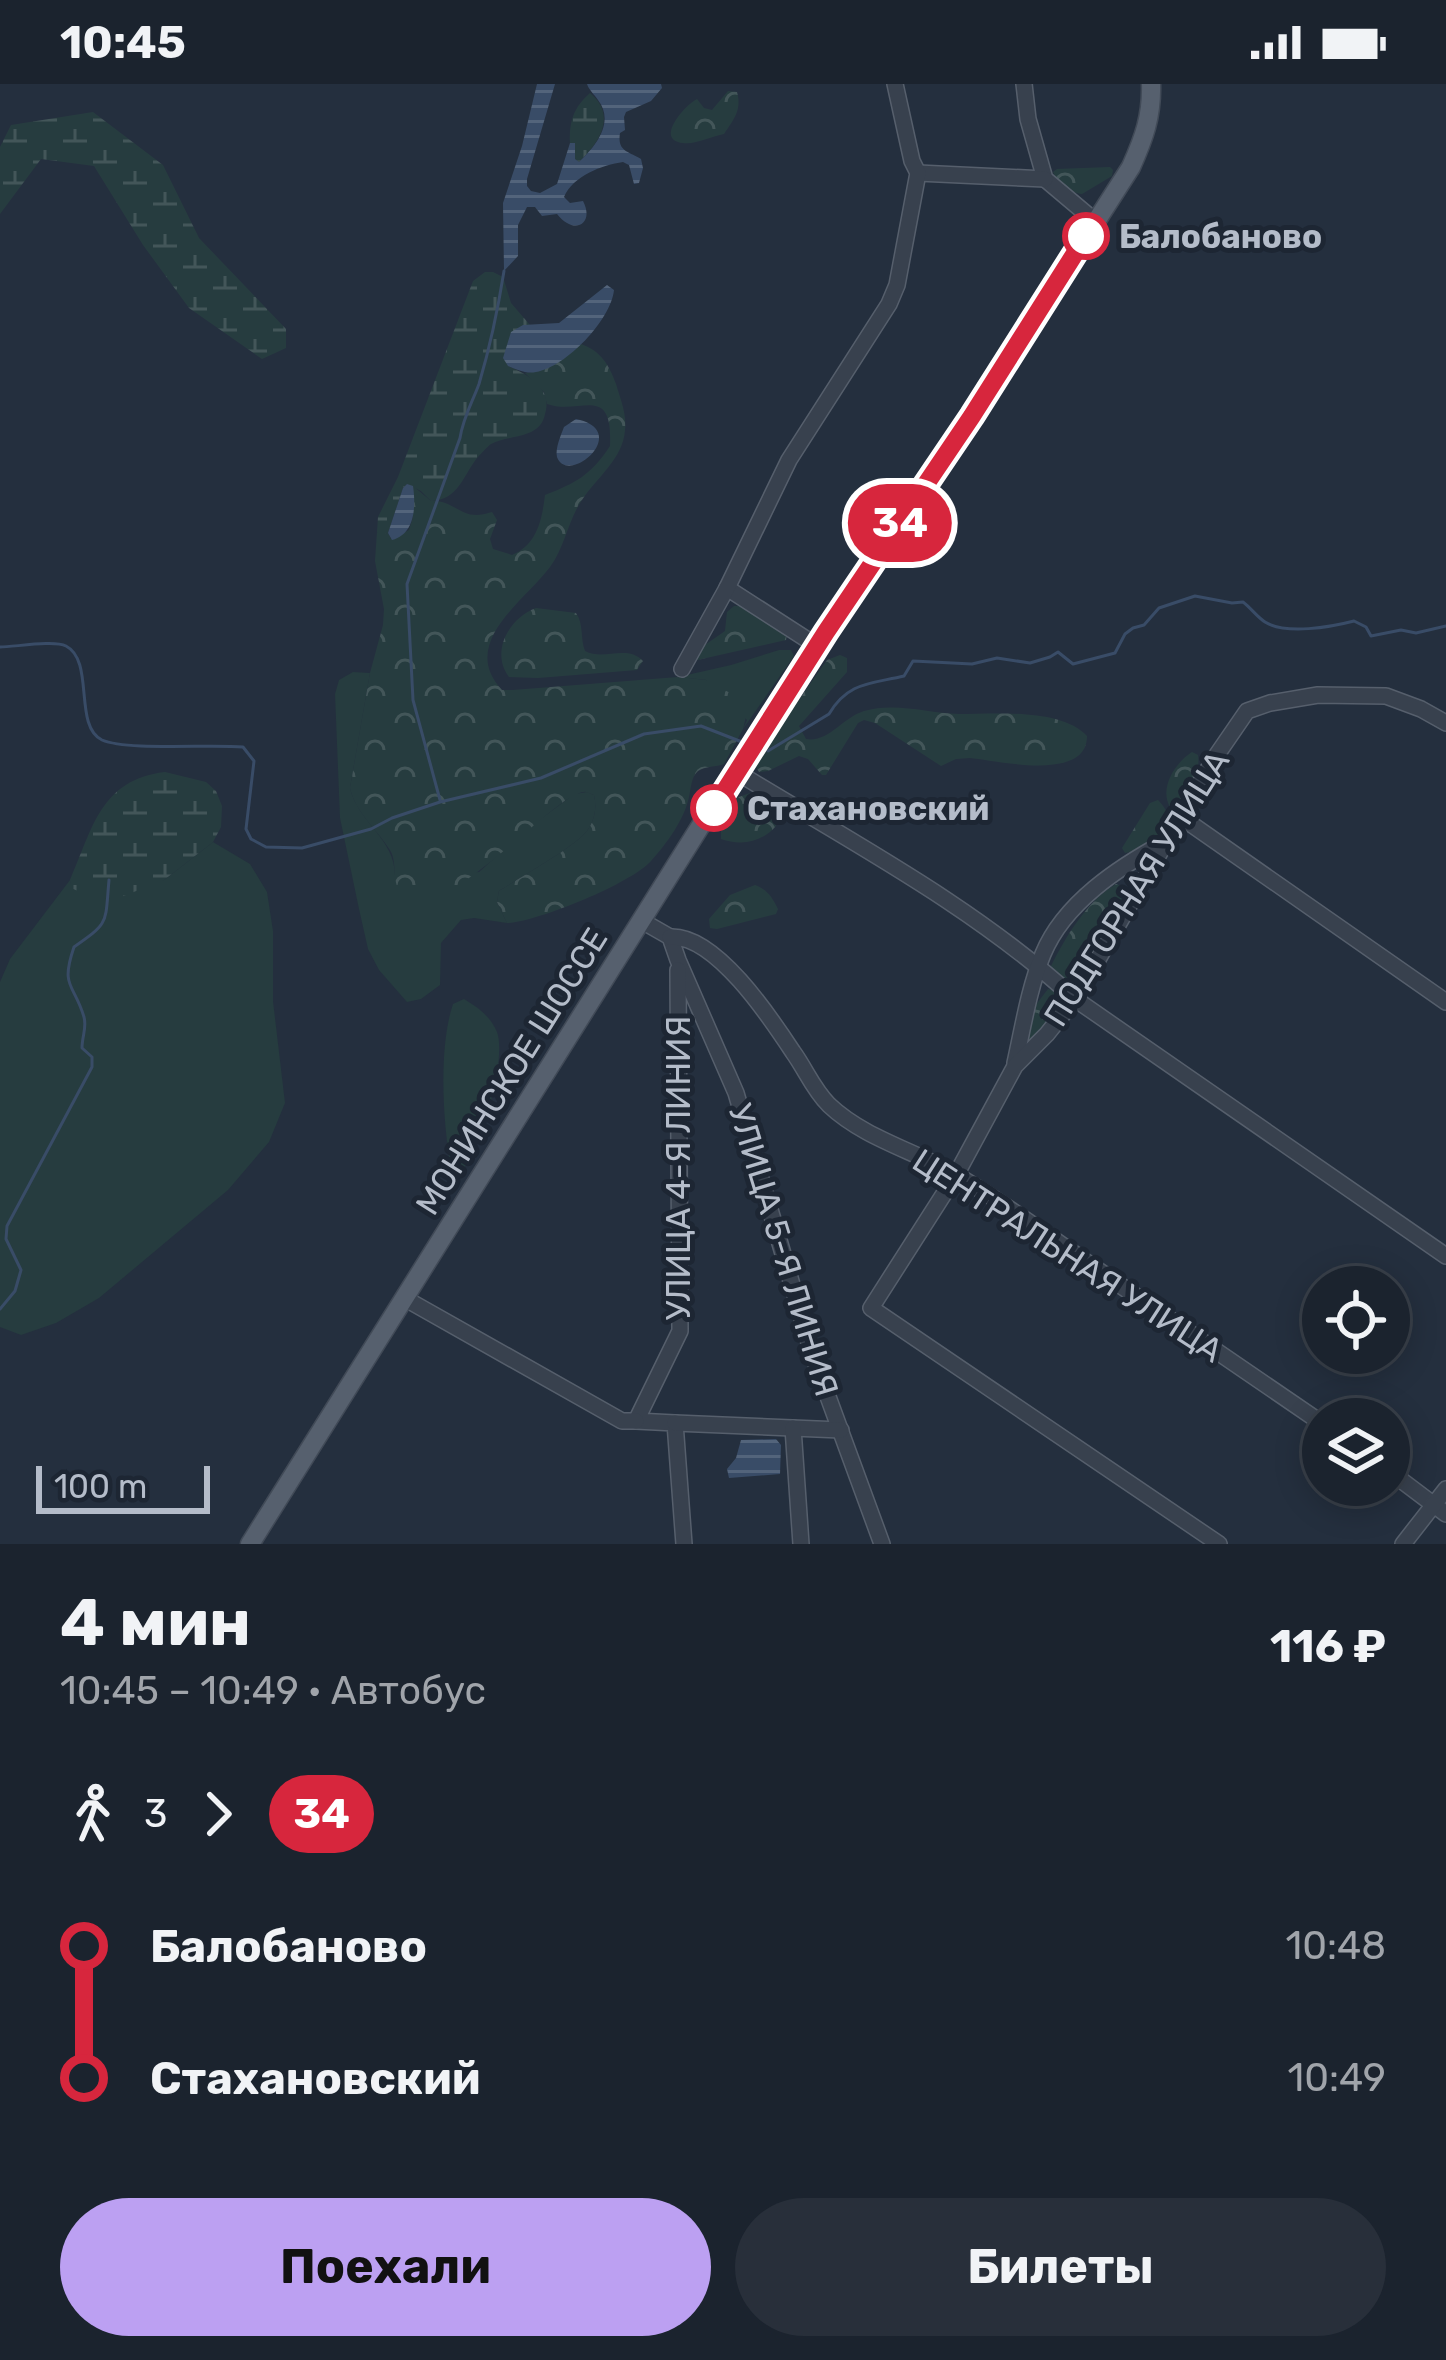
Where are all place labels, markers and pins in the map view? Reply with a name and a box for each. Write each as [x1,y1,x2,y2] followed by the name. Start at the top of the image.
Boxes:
[1064,214,1108,258] marker: Балобаново
[1119,217,1322,256] place label: Балобаново
[692,786,736,830] marker: Стахановский
[747,789,989,828] place label: Стахановский

